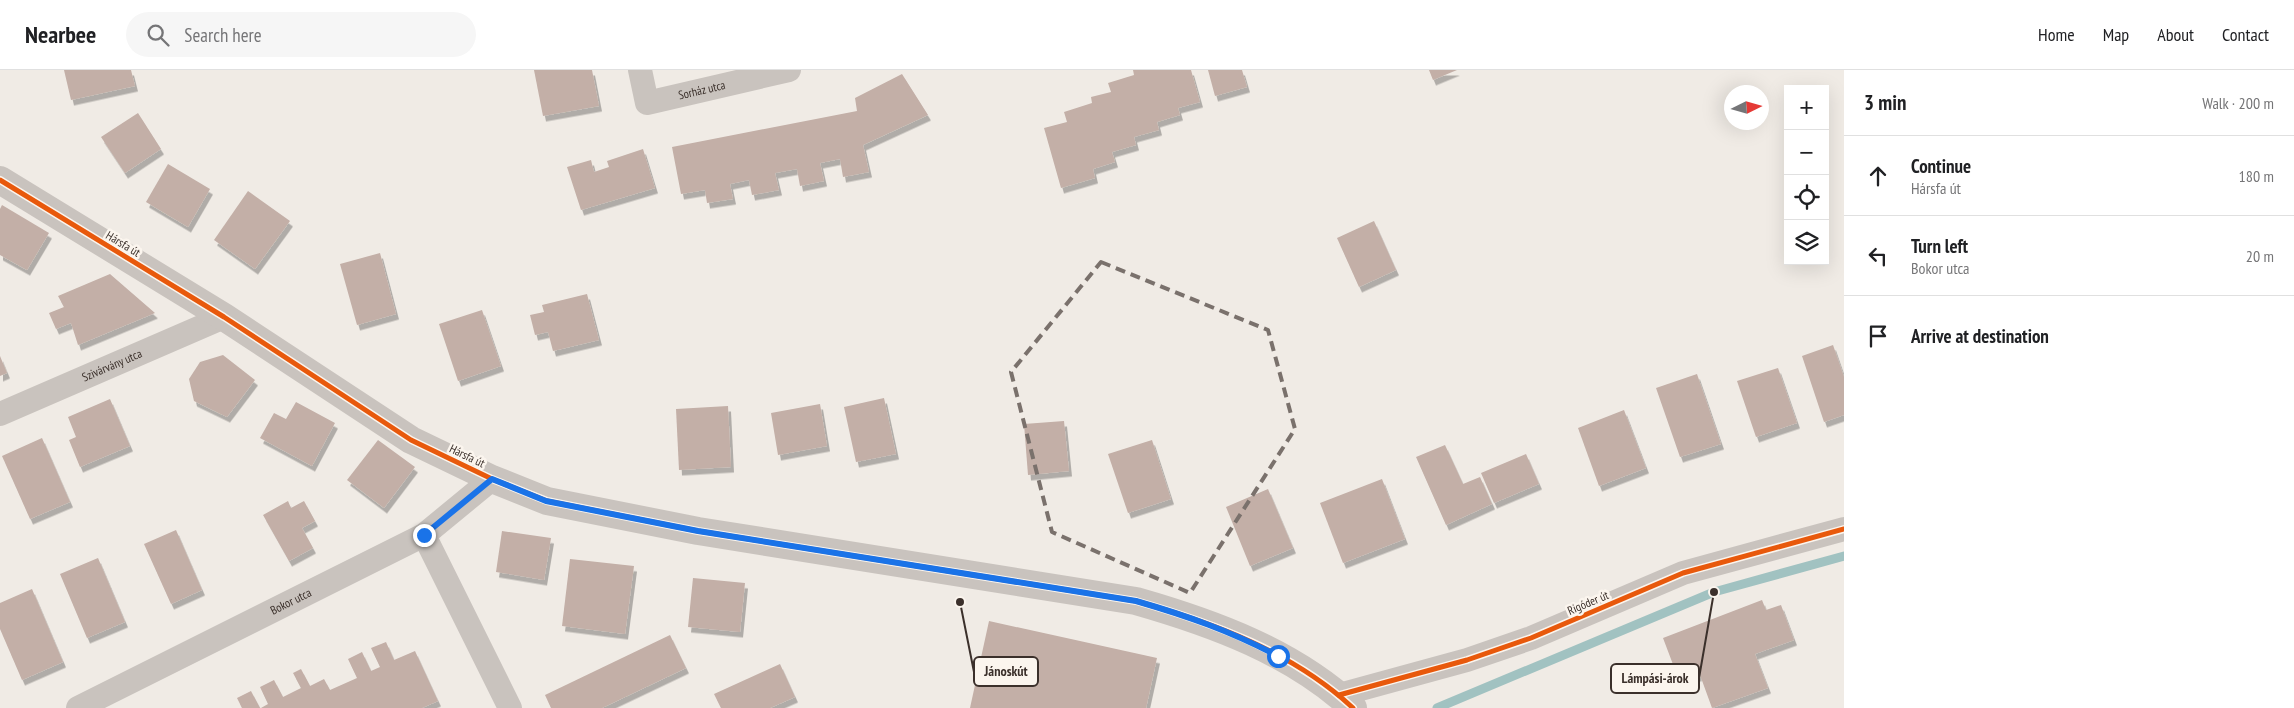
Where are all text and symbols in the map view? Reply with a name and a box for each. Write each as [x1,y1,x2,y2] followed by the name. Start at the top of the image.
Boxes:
[126,12,476,57] search box
[25,19,96,50] text: Nearbee
[144,21,172,49] icon: search
[184,23,262,47] text: Search here
[2038,23,2075,46] text: Home
[2103,23,2129,46] text: Map
[2157,23,2194,46] text: About
[2222,23,2269,46] text: Contact
[677,77,727,102] street label: Sorház utca
[1724,85,1769,130] north arrow
[1784,85,1829,265] map controls
[1784,85,1829,130] button: +
[1864,89,1906,116] text: 3 min
[2202,93,2274,113] text: Walk · 200 m
[1784,130,1829,175] button: −
[1911,154,1971,178] text: Continue
[1864,162,1892,190] icon: ahead
[2239,166,2274,186] text: 180 m
[1784,175,1829,220] button: locate
[1911,178,1961,198] text: Hársfa út
[1784,220,1829,265] button: layers
[103,227,144,260] street label: Hársfa út
[1911,234,1968,258] text: Turn left
[1864,242,1892,270] icon: left
[2246,246,2274,266] text: 20 m
[1911,258,1970,278] text: Bokor utca
[1864,322,1892,350] icon: arrive
[1911,324,2049,348] text: Arrive at destination
[79,345,144,385] street label: Szivárvány utca
[447,441,488,471] street label: Hársfa út
[413,524,436,547] route end
[268,584,314,618] street label: Bokor utca
[1565,587,1611,618] street label: Rigóder út
[1267,645,1290,668] route start
[974,657,1038,686] callout: Jánoskút
[983,662,1028,680] text: Jánoskút
[1611,664,1699,693] callout: Lámpási-árok
[1621,669,1689,687] text: Lámpási-árok

